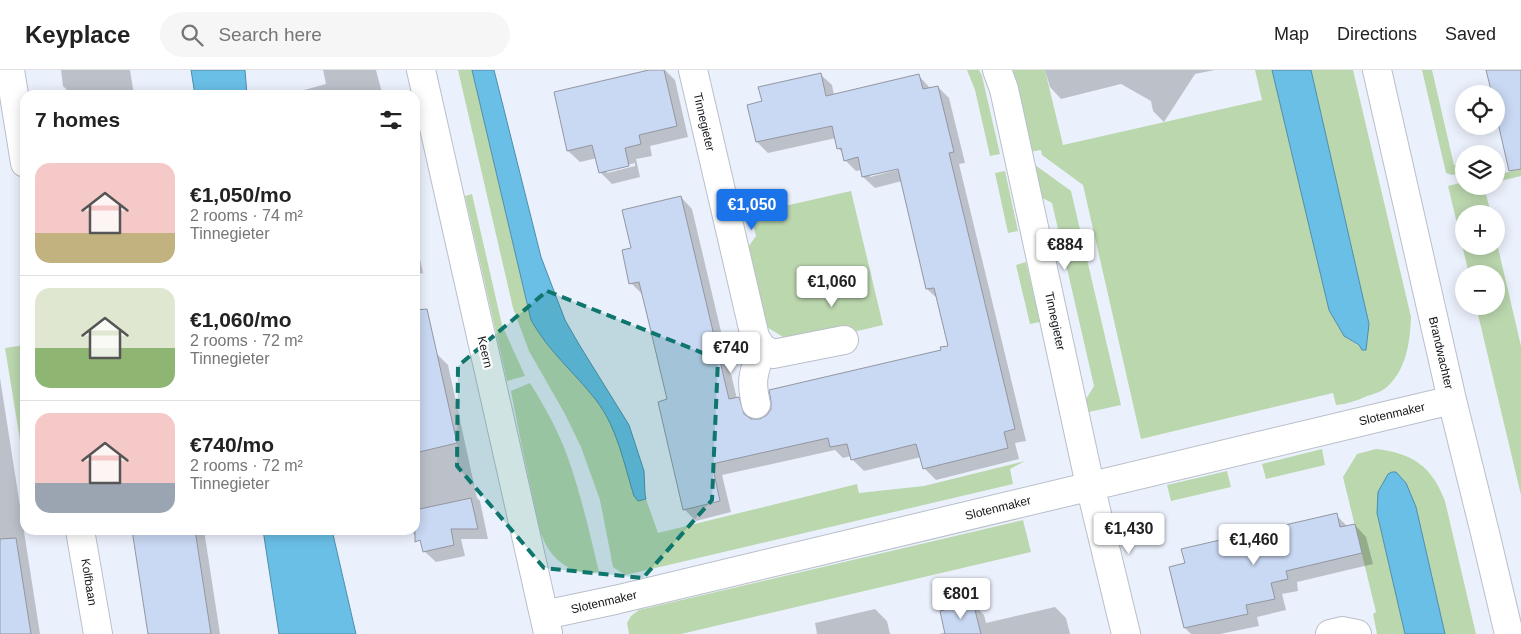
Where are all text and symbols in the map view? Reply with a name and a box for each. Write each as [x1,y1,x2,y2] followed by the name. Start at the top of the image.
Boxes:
[160,12,510,57] search box
[25,21,130,48] text: Keyplace
[178,21,206,49] icon: search
[218,24,322,45] text: Search here
[1274,24,1309,44] text: Map
[1337,24,1417,44] text: Directions
[1445,24,1496,44] text: Saved
[1455,85,1505,315] map controls
[1455,85,1505,135] button: locate
[690,91,718,153] street label: Tinnegieter
[377,106,405,134] icon: filters
[35,108,120,131] text: 7 homes
[1455,145,1505,195] button: layers
[75,183,135,243] icon: home
[190,183,292,206] text: €1,050/mo
[711,189,793,231] pin: €1,050
[728,196,776,213] text: €1,050
[1455,205,1505,255] button: +
[190,207,303,224] text: 2 rooms · 74 m²
[190,225,269,242] text: Tinnegieter
[1035,228,1095,271] pin: €884
[1047,236,1083,253] text: €884
[1455,265,1505,315] button: −
[791,266,873,308] pin: €1,060
[808,273,856,290] text: €1,060
[1042,290,1068,352] street label: Tinnegieter
[75,308,135,368] icon: home
[190,308,292,331] text: €1,060/mo
[1426,315,1456,391] street label: Brandwachter
[190,332,303,349] text: 2 rooms · 72 m²
[701,332,761,374] pin: €740
[475,335,495,369] street label: Keern
[713,339,749,356] text: €740
[190,350,269,367] text: Tinnegieter
[1358,400,1426,428] street label: Slotenmaker
[75,433,135,493] icon: home
[190,433,274,456] text: €740/mo
[190,457,303,474] text: 2 rooms · 72 m²
[190,475,269,492] text: Tinnegieter
[964,493,1032,523] street label: Slotenmaker
[1088,512,1170,555] pin: €1,430
[1105,520,1153,537] text: €1,430
[1213,524,1295,566] pin: €1,460
[1230,531,1278,548] text: €1,460
[78,558,100,606] street label: Kolfbaan
[931,578,991,620] pin: €801
[943,585,979,602] text: €801
[570,588,638,616] street label: Slotenmaker

